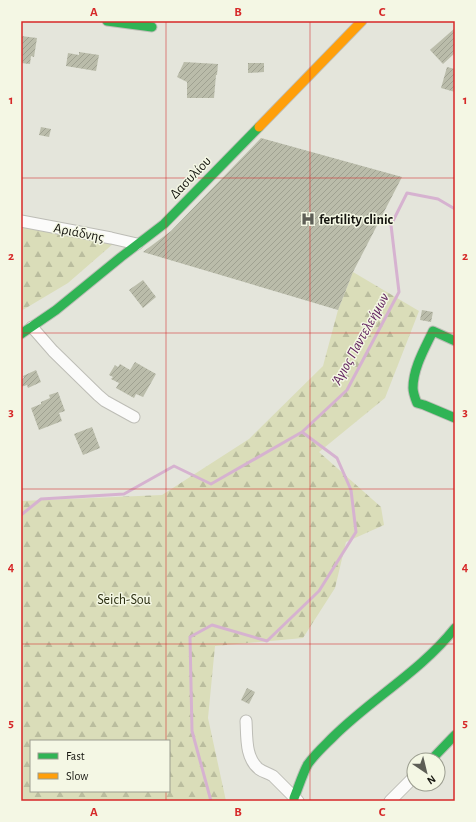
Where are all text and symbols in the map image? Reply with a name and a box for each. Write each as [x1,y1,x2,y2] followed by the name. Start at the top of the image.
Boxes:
[90,6,98,19] text: A
[234,6,242,19] text: B
[379,6,386,19] text: C
[9,94,13,107] text: 1
[463,94,467,107] text: 1
[167,154,214,201] street label: Δασυλίου
[300,211,316,227] hospital icon: fertility clinic
[319,213,394,227] place label: fertility clinic
[53,221,106,245] street label: Αριάδνης
[8,250,14,263] text: 2
[462,250,468,263] text: 2
[329,290,392,388] water label: Άγιος Παντελεήμων
[8,406,14,419] text: 3
[462,406,468,419] text: 3
[8,561,15,574] text: 4
[462,561,469,574] text: 4
[97,593,151,607] park label: Seich-Sou
[8,717,14,730] text: 5
[462,717,468,730] text: 5
[30,740,170,792] legend
[66,750,85,762] text: Fast
[406,752,446,792] north arrow
[66,770,88,782] text: Slow
[425,773,438,786] text: N
[90,806,98,819] text: A
[234,806,242,819] text: B
[379,806,386,819] text: C

